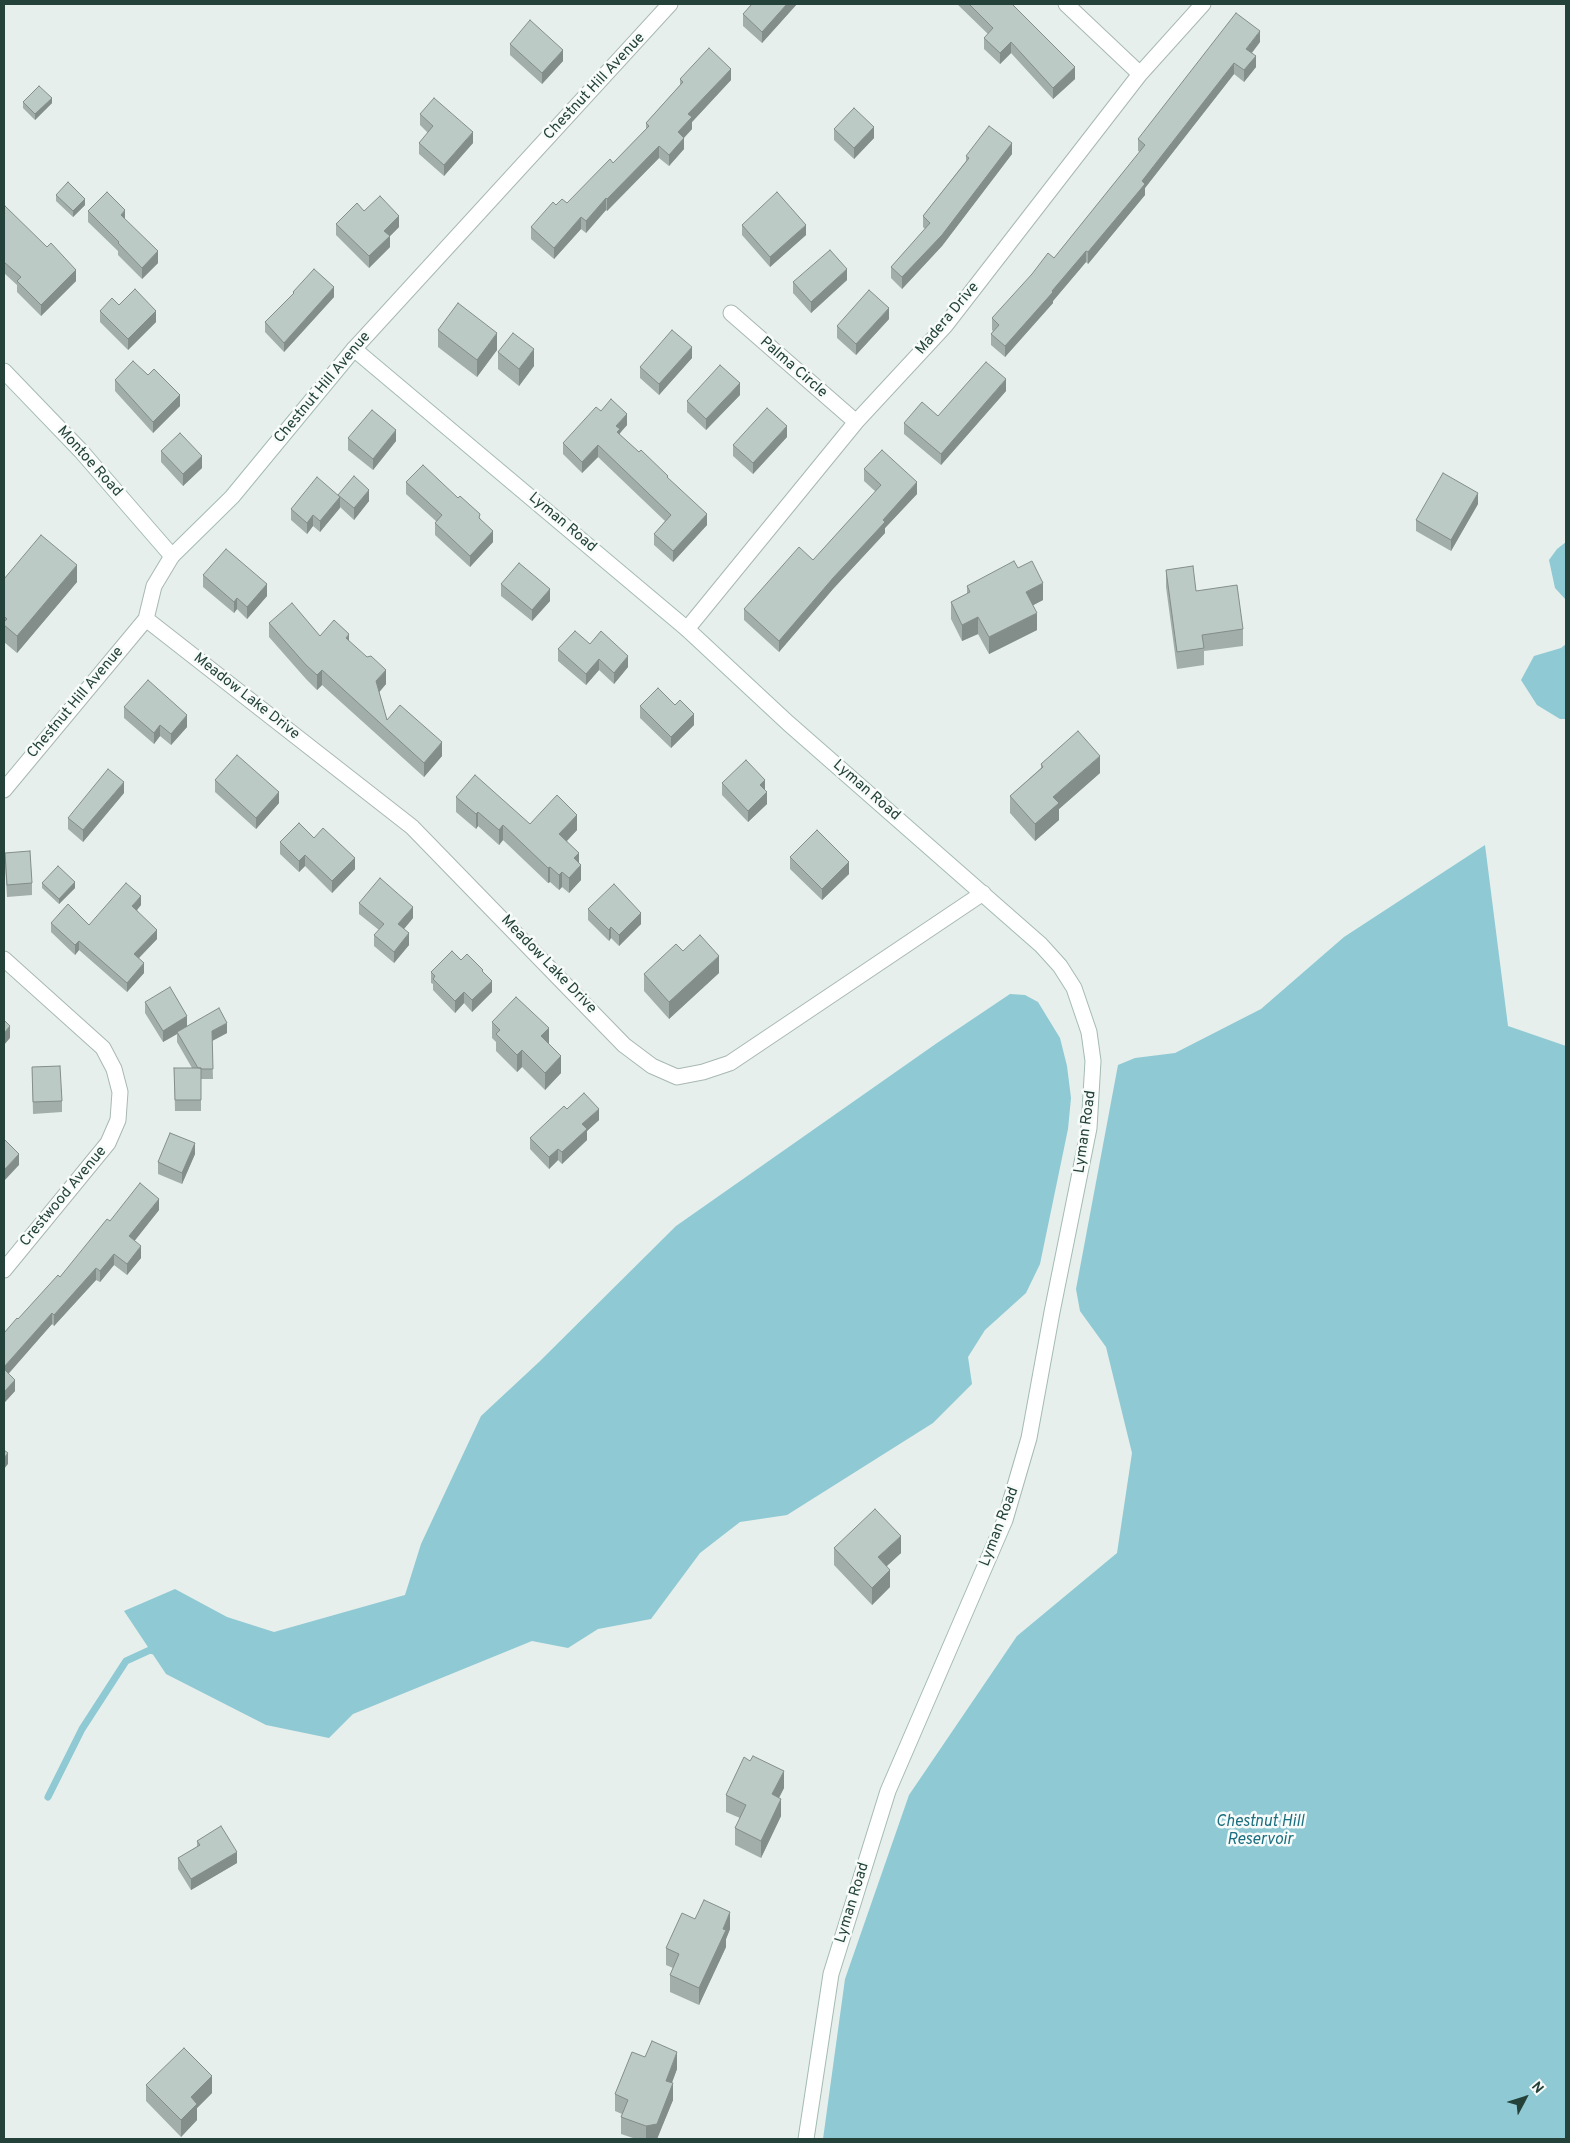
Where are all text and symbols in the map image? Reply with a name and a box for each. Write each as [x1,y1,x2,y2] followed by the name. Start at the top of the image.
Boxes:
[541,30,649,144] street label: Chestnut Hill Avenue
[913,279,983,359] street label: Madera Drive
[271,329,375,447] street label: Chestnut Hill Avenue
[756,334,830,402] street label: Palma Circle
[53,423,125,501] street label: Montoe Road
[524,489,600,557] street label: Lyman Road
[24,644,128,762] street label: Chestnut Hill Avenue
[189,650,303,744] street label: Meadow Lake Drive
[829,757,903,825] street label: Lyman Road
[496,912,600,1018] street label: Meadow Lake Drive
[1071,1089,1101,1175] street label: Lyman Road
[17,1143,111,1251] street label: Crestwood Avenue
[977,1485,1023,1569] street label: Lyman Road
[1216,1813,1304,1851] water label: Chestnut Hill Reservoir
[832,1860,874,1946] street label: Lyman Road
[1500,2073,1550,2123] north arrow
[1527,2079,1547,2097] text: N

